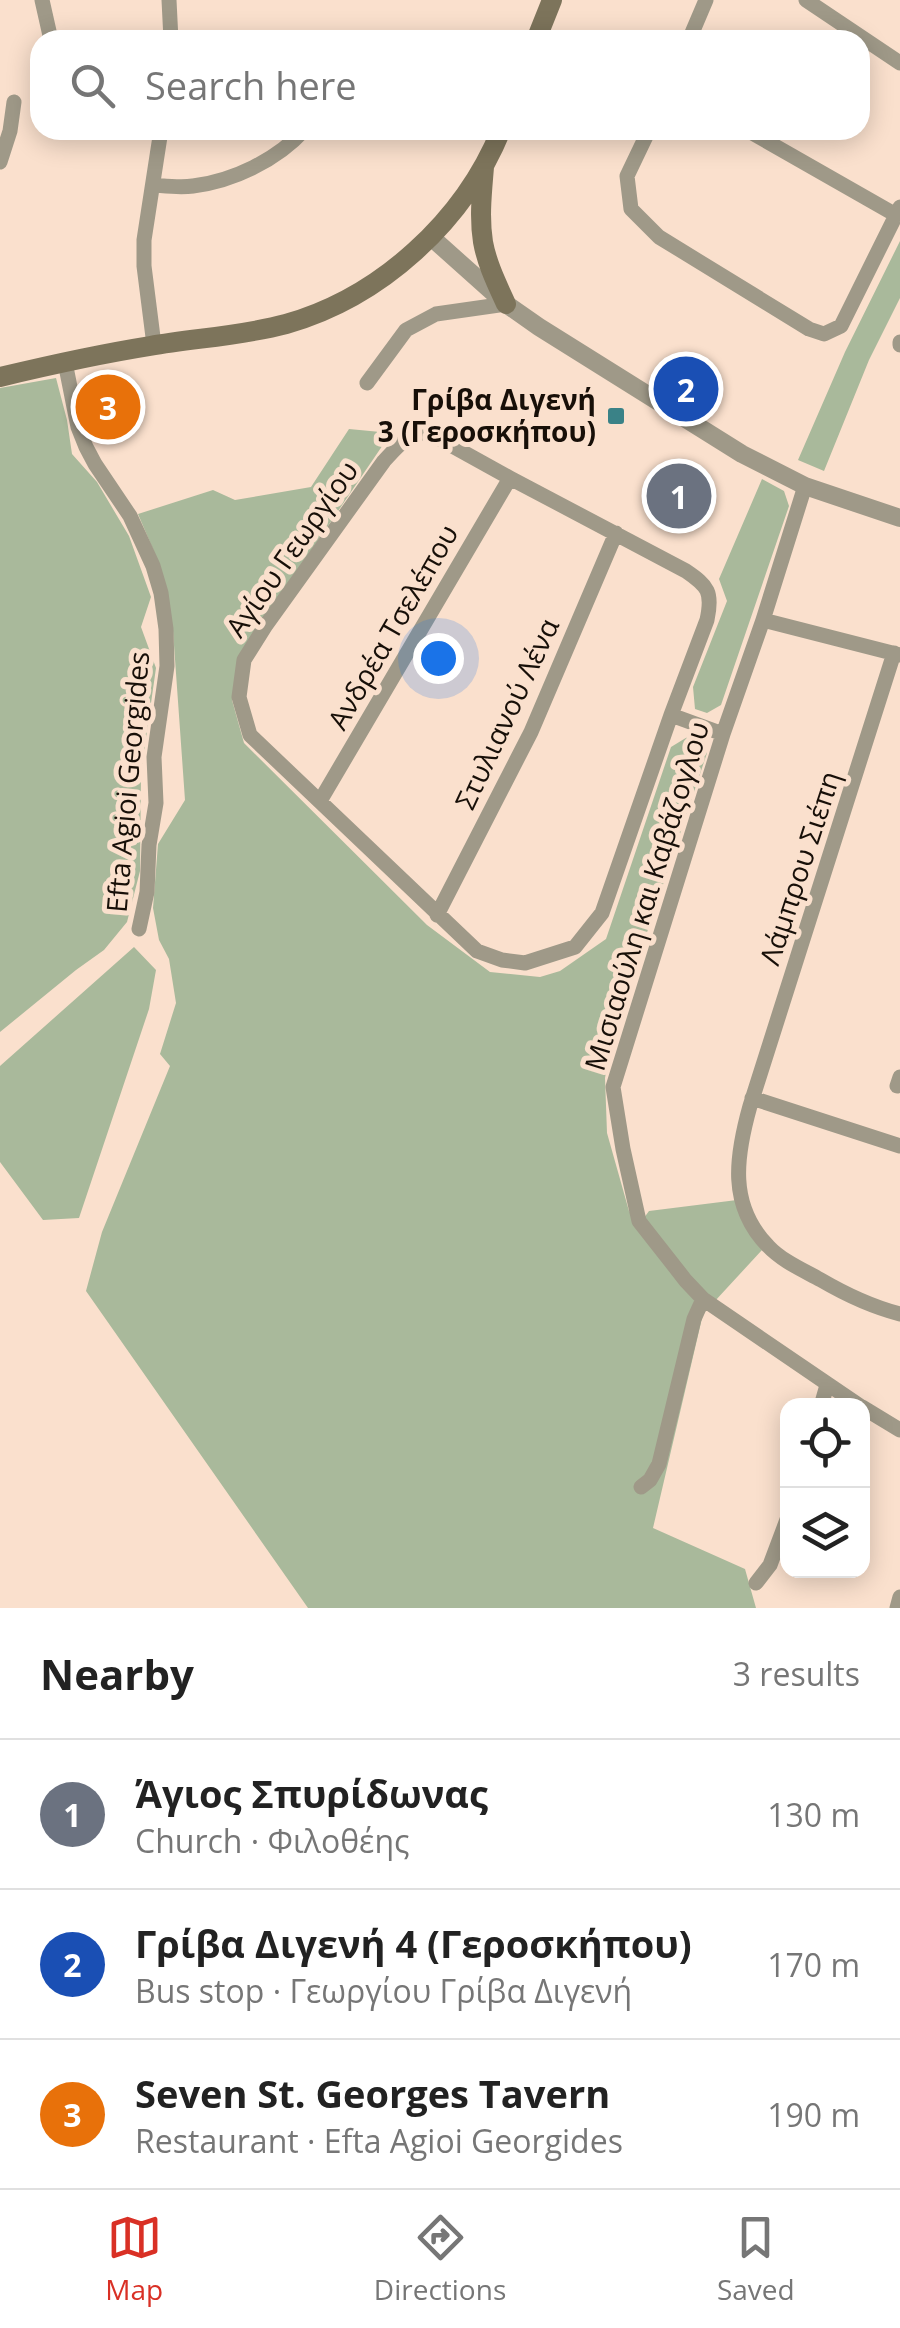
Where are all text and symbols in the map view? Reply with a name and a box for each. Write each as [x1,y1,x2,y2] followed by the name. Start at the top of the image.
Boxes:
[30,30,870,140] search box
[65,58,120,113] icon: search
[145,59,357,111] text: Search here
[654,352,718,426] pin: 2
[76,370,140,444] pin: 3
[378,380,596,450] place label: Γρίβα Διγενή 3 (Γεροσκήπου)
[605,405,627,427] marker: Γρίβα Διγενή 3 (Γεροσκήπου)
[216,453,366,644] street label: Αγίου Γεωργίου
[646,458,712,534] pin: 1
[318,517,466,736] street label: Ανδρέα Τσελέπου
[445,612,567,815] street label: Στυλιανού Λένα
[413,633,464,684] your location
[97,650,157,914] street label: Efta Agioi Georgides
[575,717,717,1075] street label: Μισιαούλη και Καβάζογλου
[750,766,848,969] street label: Λάμπρου Σιέπη
[780,1398,870,1578] map controls
[780,1398,870,1488] button: locate
[780,1488,870,1578] button: layers
[40,1645,194,1702] text: Nearby
[733,1652,860,1695] text: 3 results
[135,1767,488,1819] text: Άγιος Σπυρίδωνας
[63,1793,82,1836] text: 1
[767,1793,860,1836] text: 130 m
[135,1819,409,1862] text: Church · Φιλοθέης
[135,1917,692,1969] text: Γρίβα Διγενή 4 (Γεροσκήπου)
[63,1943,82,1986] text: 2
[767,1943,860,1986] text: 170 m
[135,1969,632,2012] text: Bus stop · Γεωργίου Γρίβα Διγενή
[135,2067,610,2119] text: Seven St. Georges Tavern
[63,2093,82,2136] text: 3
[767,2093,860,2136] text: 190 m
[135,2119,623,2162] text: Restaurant · Efta Agioi Georgides
[105,2210,163,2308] tab: Map
[374,2210,506,2308] tab: Directions
[717,2210,795,2308] tab: Saved

